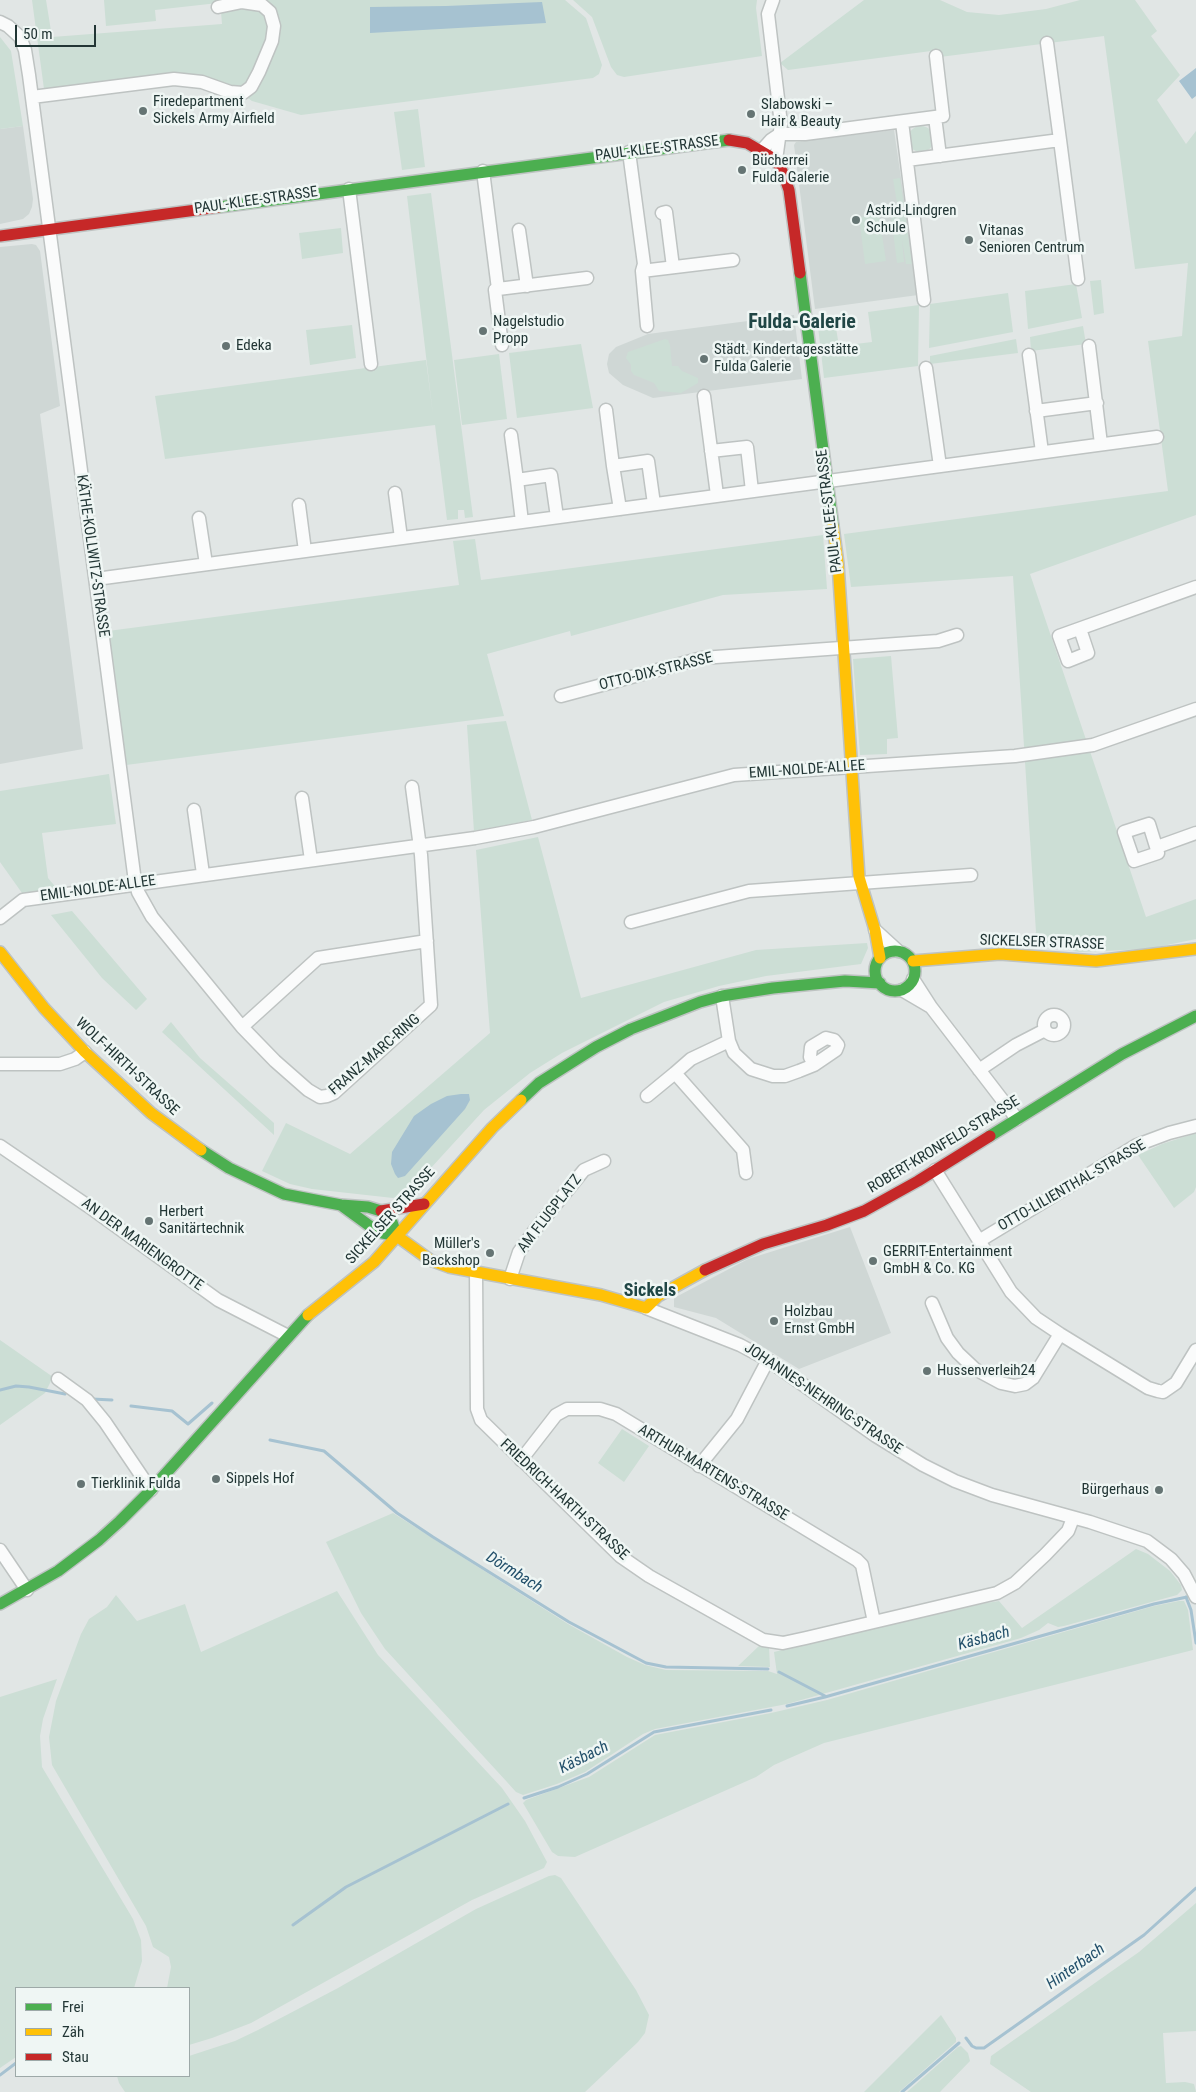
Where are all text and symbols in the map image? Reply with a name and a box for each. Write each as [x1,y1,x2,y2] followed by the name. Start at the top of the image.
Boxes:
[18,15,99,47] scale bar
[23,25,53,43] text: 50 m
[153,93,275,128] place label: Firedepartment Sickels Army Airfield
[761,96,841,131] place label: Slabowski – Hair & Beauty
[137,105,149,117] marker: Firedepartment Sickels Army Airfield
[745,108,757,120] marker: Slabowski – Hair & Beauty
[594,132,720,166] street label: PAUL-KLEE-STRASSE
[752,152,829,187] place label: Bücherrei Fulda Galerie
[736,164,748,176] marker: Bücherrei Fulda Galerie
[193,183,319,219] street label: PAUL-KLEE-STRASSE
[866,202,957,237] place label: Astrid-Lindgren Schule
[850,214,862,226] marker: Astrid-Lindgren Schule
[979,222,1085,257] place label: Vitanas Senioren Centrum
[963,234,975,246] marker: Vitanas Senioren Centrum
[748,311,856,335] district label: Fulda-Galerie
[493,313,564,348] place label: Nagelstudio Propp
[477,325,489,337] marker: Nagelstudio Propp
[236,337,272,355] place label: Edeka
[220,340,232,352] marker: Edeka
[714,341,858,376] place label: Städt. Kindertagesstätte Fulda Galerie
[698,353,710,365] marker: Städt. Kindertagesstätte Fulda Galerie
[813,448,847,574] street label: PAUL-KLEE-STRASSE
[72,474,112,638] street label: KÄTHE-KOLLWITZ-STRASSE
[597,649,715,695] street label: OTTO-DIX-STRASSE
[748,757,866,783] street label: EMIL-NOLDE-ALLEE
[39,872,157,906] street label: EMIL-NOLDE-ALLEE
[979,932,1105,954] street label: SICKELSER STRASSE
[326,1011,424,1099] street label: FRANZ-MARC-RING
[72,1014,182,1120] street label: WOLF-HIRTH-STRASSE
[865,1093,1023,1197] street label: ROBERT-KRONFELD-STRASSE
[995,1136,1149,1236] street label: OTTO-LILIENTHAL-STRASSE
[343,1164,439,1268] street label: SICKELSER STRASSE
[514,1172,586,1256] street label: AM FLUGPLATZ
[78,1195,206,1295] street label: AN DER MARIENGROTTE
[159,1203,244,1238] place label: Herbert Sanitärtechnik
[143,1215,155,1227] marker: Herbert Sanitärtechnik
[422,1235,480,1270] place label: Müller's Backshop
[883,1243,1012,1278] place label: GERRIT-Entertainment GmbH & Co. KG
[484,1247,496,1259] marker: Müller's Backshop
[867,1255,879,1267] marker: GERRIT-Entertainment GmbH & Co. KG
[624,1280,676,1302] district label: Sickels
[784,1303,855,1338] place label: Holzbau Ernst GmbH
[768,1315,780,1327] marker: Holzbau Ernst GmbH
[741,1339,905,1459] street label: JOHANNES-NEHRING-STRASSE
[937,1362,1035,1380] place label: Hussenverleih24
[921,1365,933,1377] marker: Hussenverleih24
[635,1421,791,1525] street label: ARTHUR-MARTENS-STRASSE
[496,1436,632,1564] street label: FRIEDRICH-HARTH-STRASSE
[226,1470,294,1488] place label: Sippels Hof
[210,1473,222,1485] marker: Sippels Hof
[91,1475,181,1493] place label: Tierklinik Fulda
[75,1478,87,1490] marker: Tierklinik Fulda
[1082,1481,1149,1499] place label: Bürgerhaus
[1153,1484,1165,1496] marker: Bürgerhaus
[482,1548,546,1598] water label: Dörmbach
[956,1623,1012,1655] water label: Käsbach
[556,1737,612,1779] water label: Käsbach
[1043,1940,1109,1994] water label: Hinterbach
[15,1987,190,2077] legend
[62,1998,84,2016] text: Frei
[62,2023,84,2041] text: Zäh
[62,2048,89,2066] text: Stau

